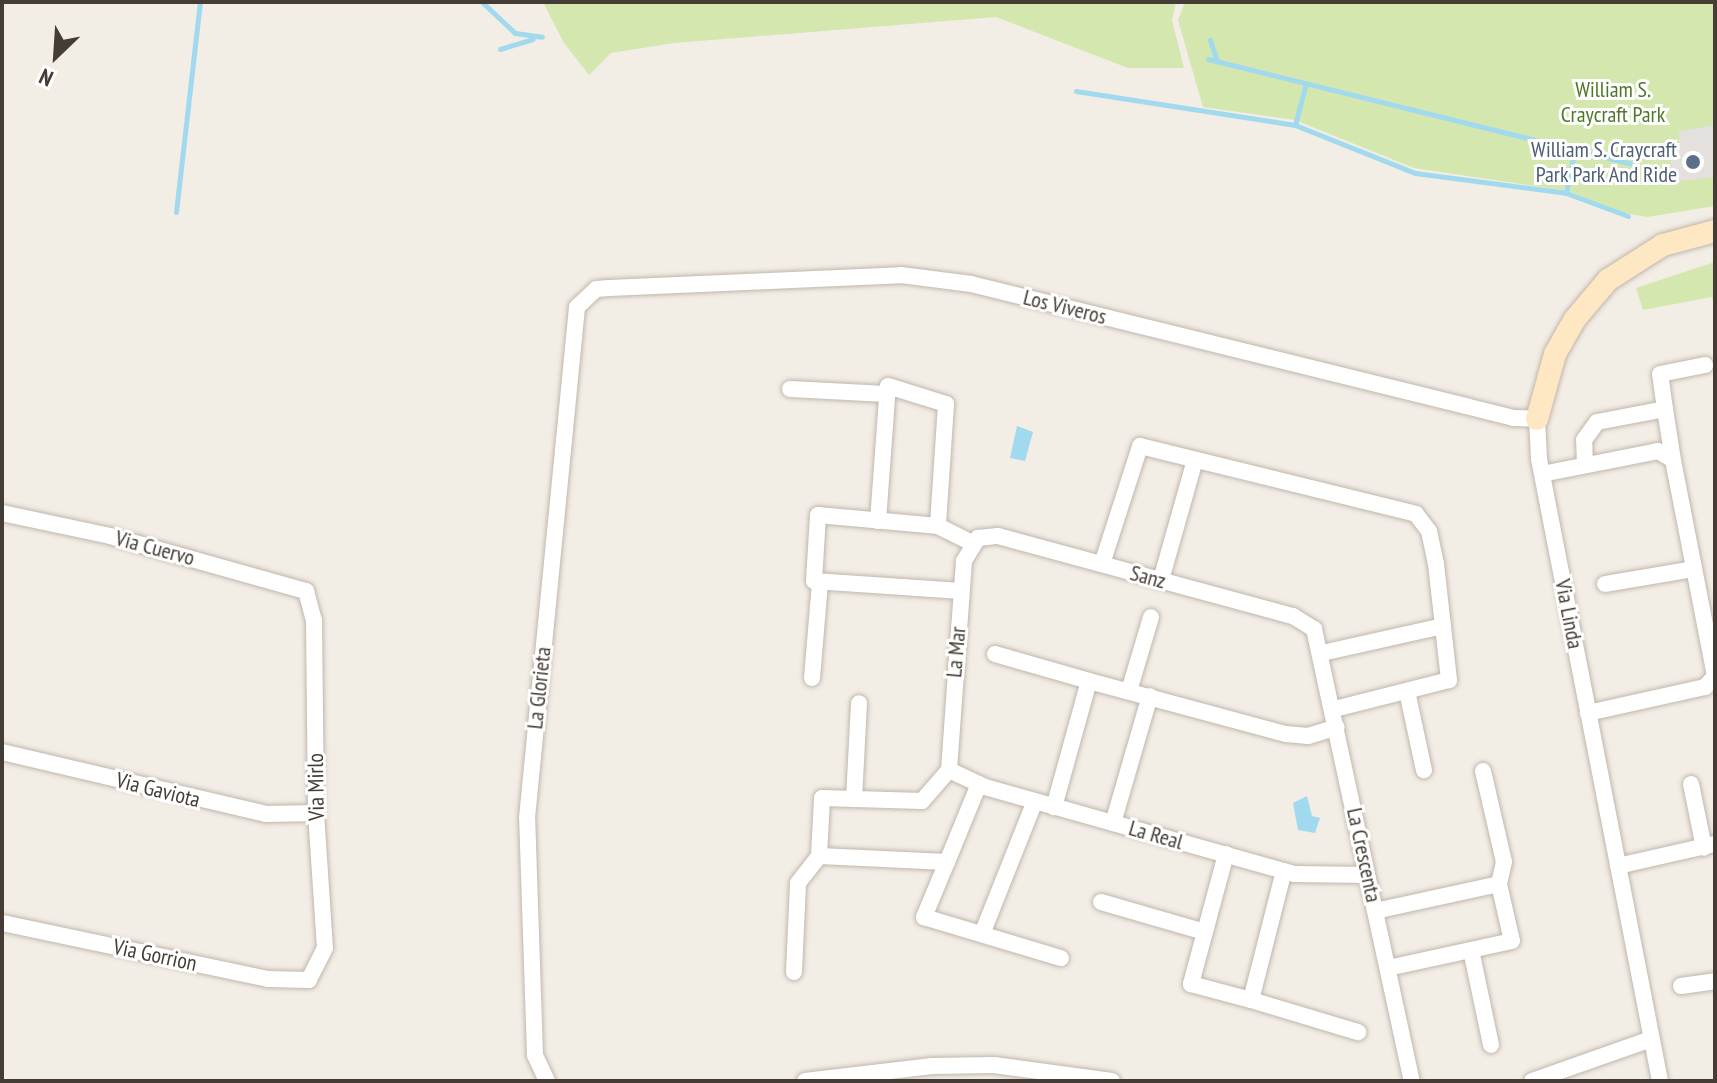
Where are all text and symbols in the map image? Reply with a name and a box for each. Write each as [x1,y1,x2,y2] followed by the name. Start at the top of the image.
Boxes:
[16,16,96,96] north arrow
[35,63,57,93] text: N
[1561,76,1665,128] park label: William S. Craycraft Park
[1530,136,1677,188] place label: William S. Craycraft Park Park And Ride
[1684,153,1702,171] marker: William S. Craycraft Park Park And Ride
[1020,284,1110,330] street label: Los Viveros
[113,525,197,571] street label: Via Cuervo
[1127,560,1169,594] street label: Sanz
[1549,577,1589,651] street label: Via Linda
[941,625,971,679] street label: La Mar
[522,646,556,730] street label: La Glorieta
[302,753,330,821] street label: Via Mirlo
[113,767,203,813] street label: Via Gaviota
[1341,805,1387,905] street label: La Crescenta
[1126,815,1186,855] street label: La Real
[111,933,199,977] street label: Via Gorrion

